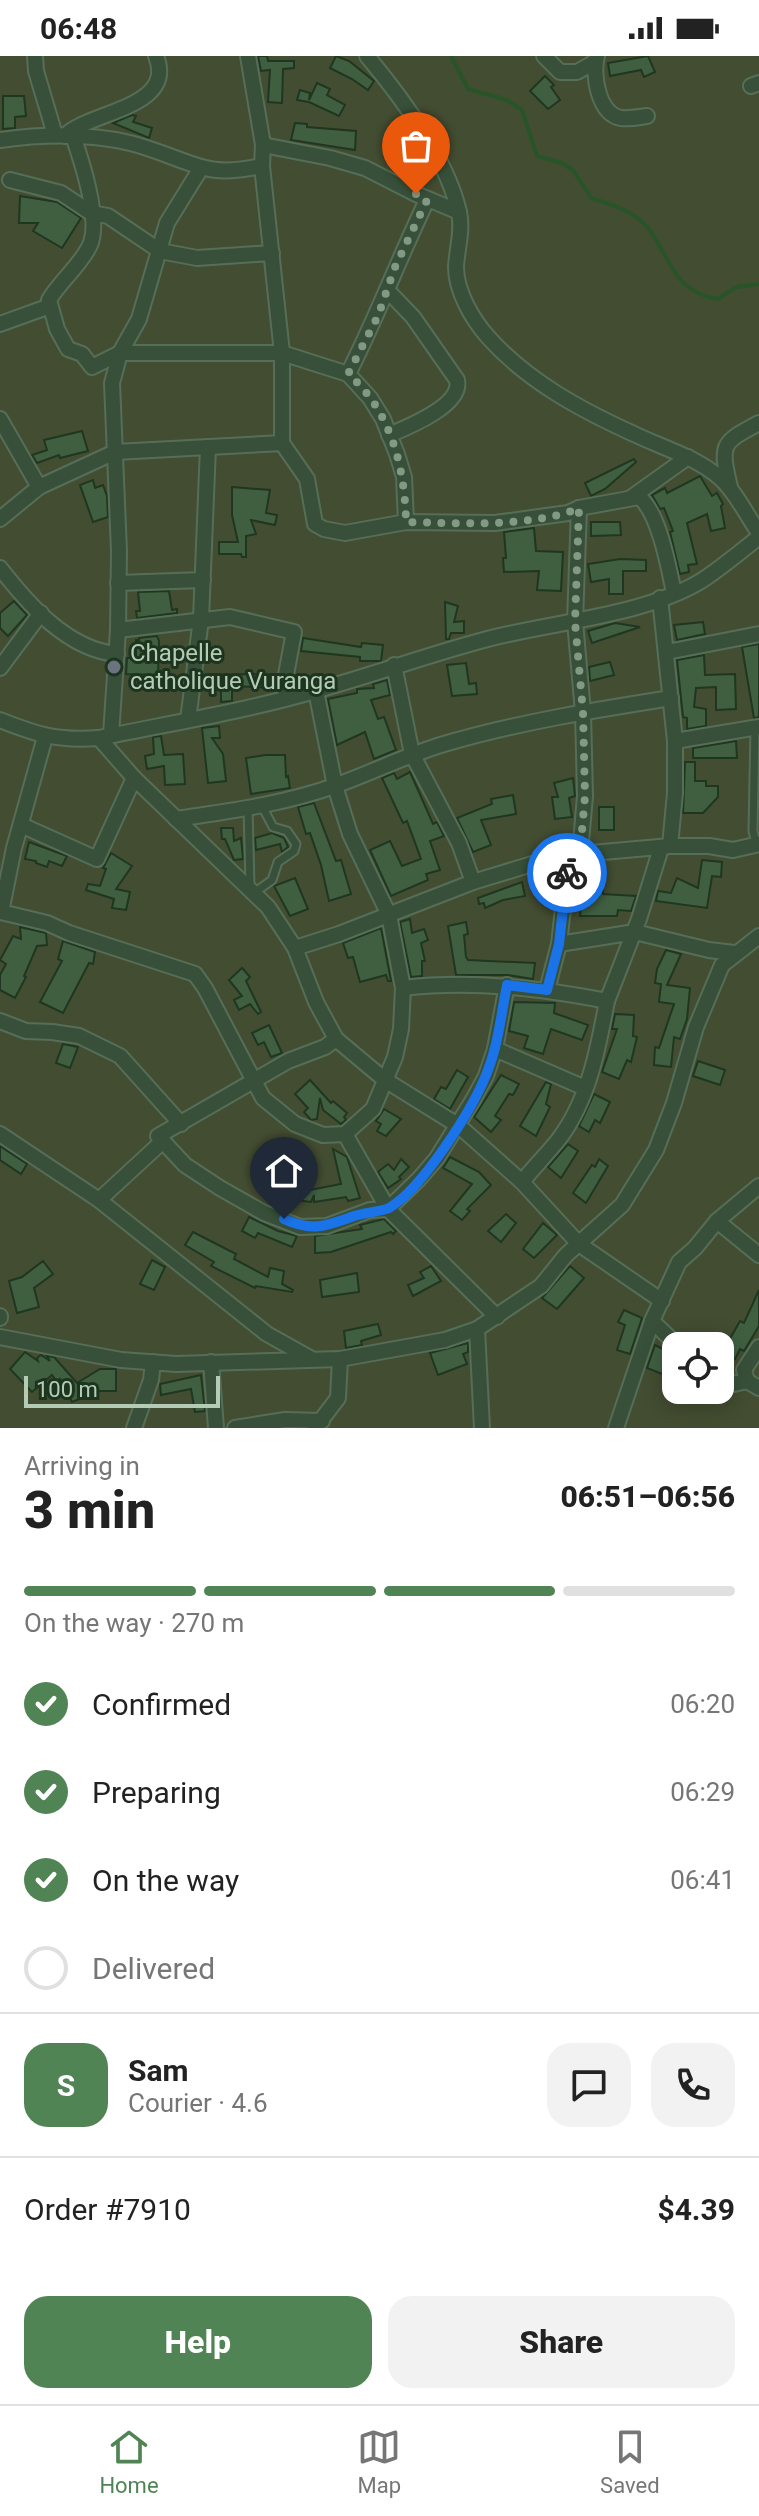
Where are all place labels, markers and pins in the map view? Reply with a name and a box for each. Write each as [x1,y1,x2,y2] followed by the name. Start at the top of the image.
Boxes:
[382,112,450,194] pin
[130,639,336,695] place label: Chapelle catholique Vuranga
[105,658,123,676] marker: Chapelle catholique Vuranga
[250,1137,318,1219] pin

